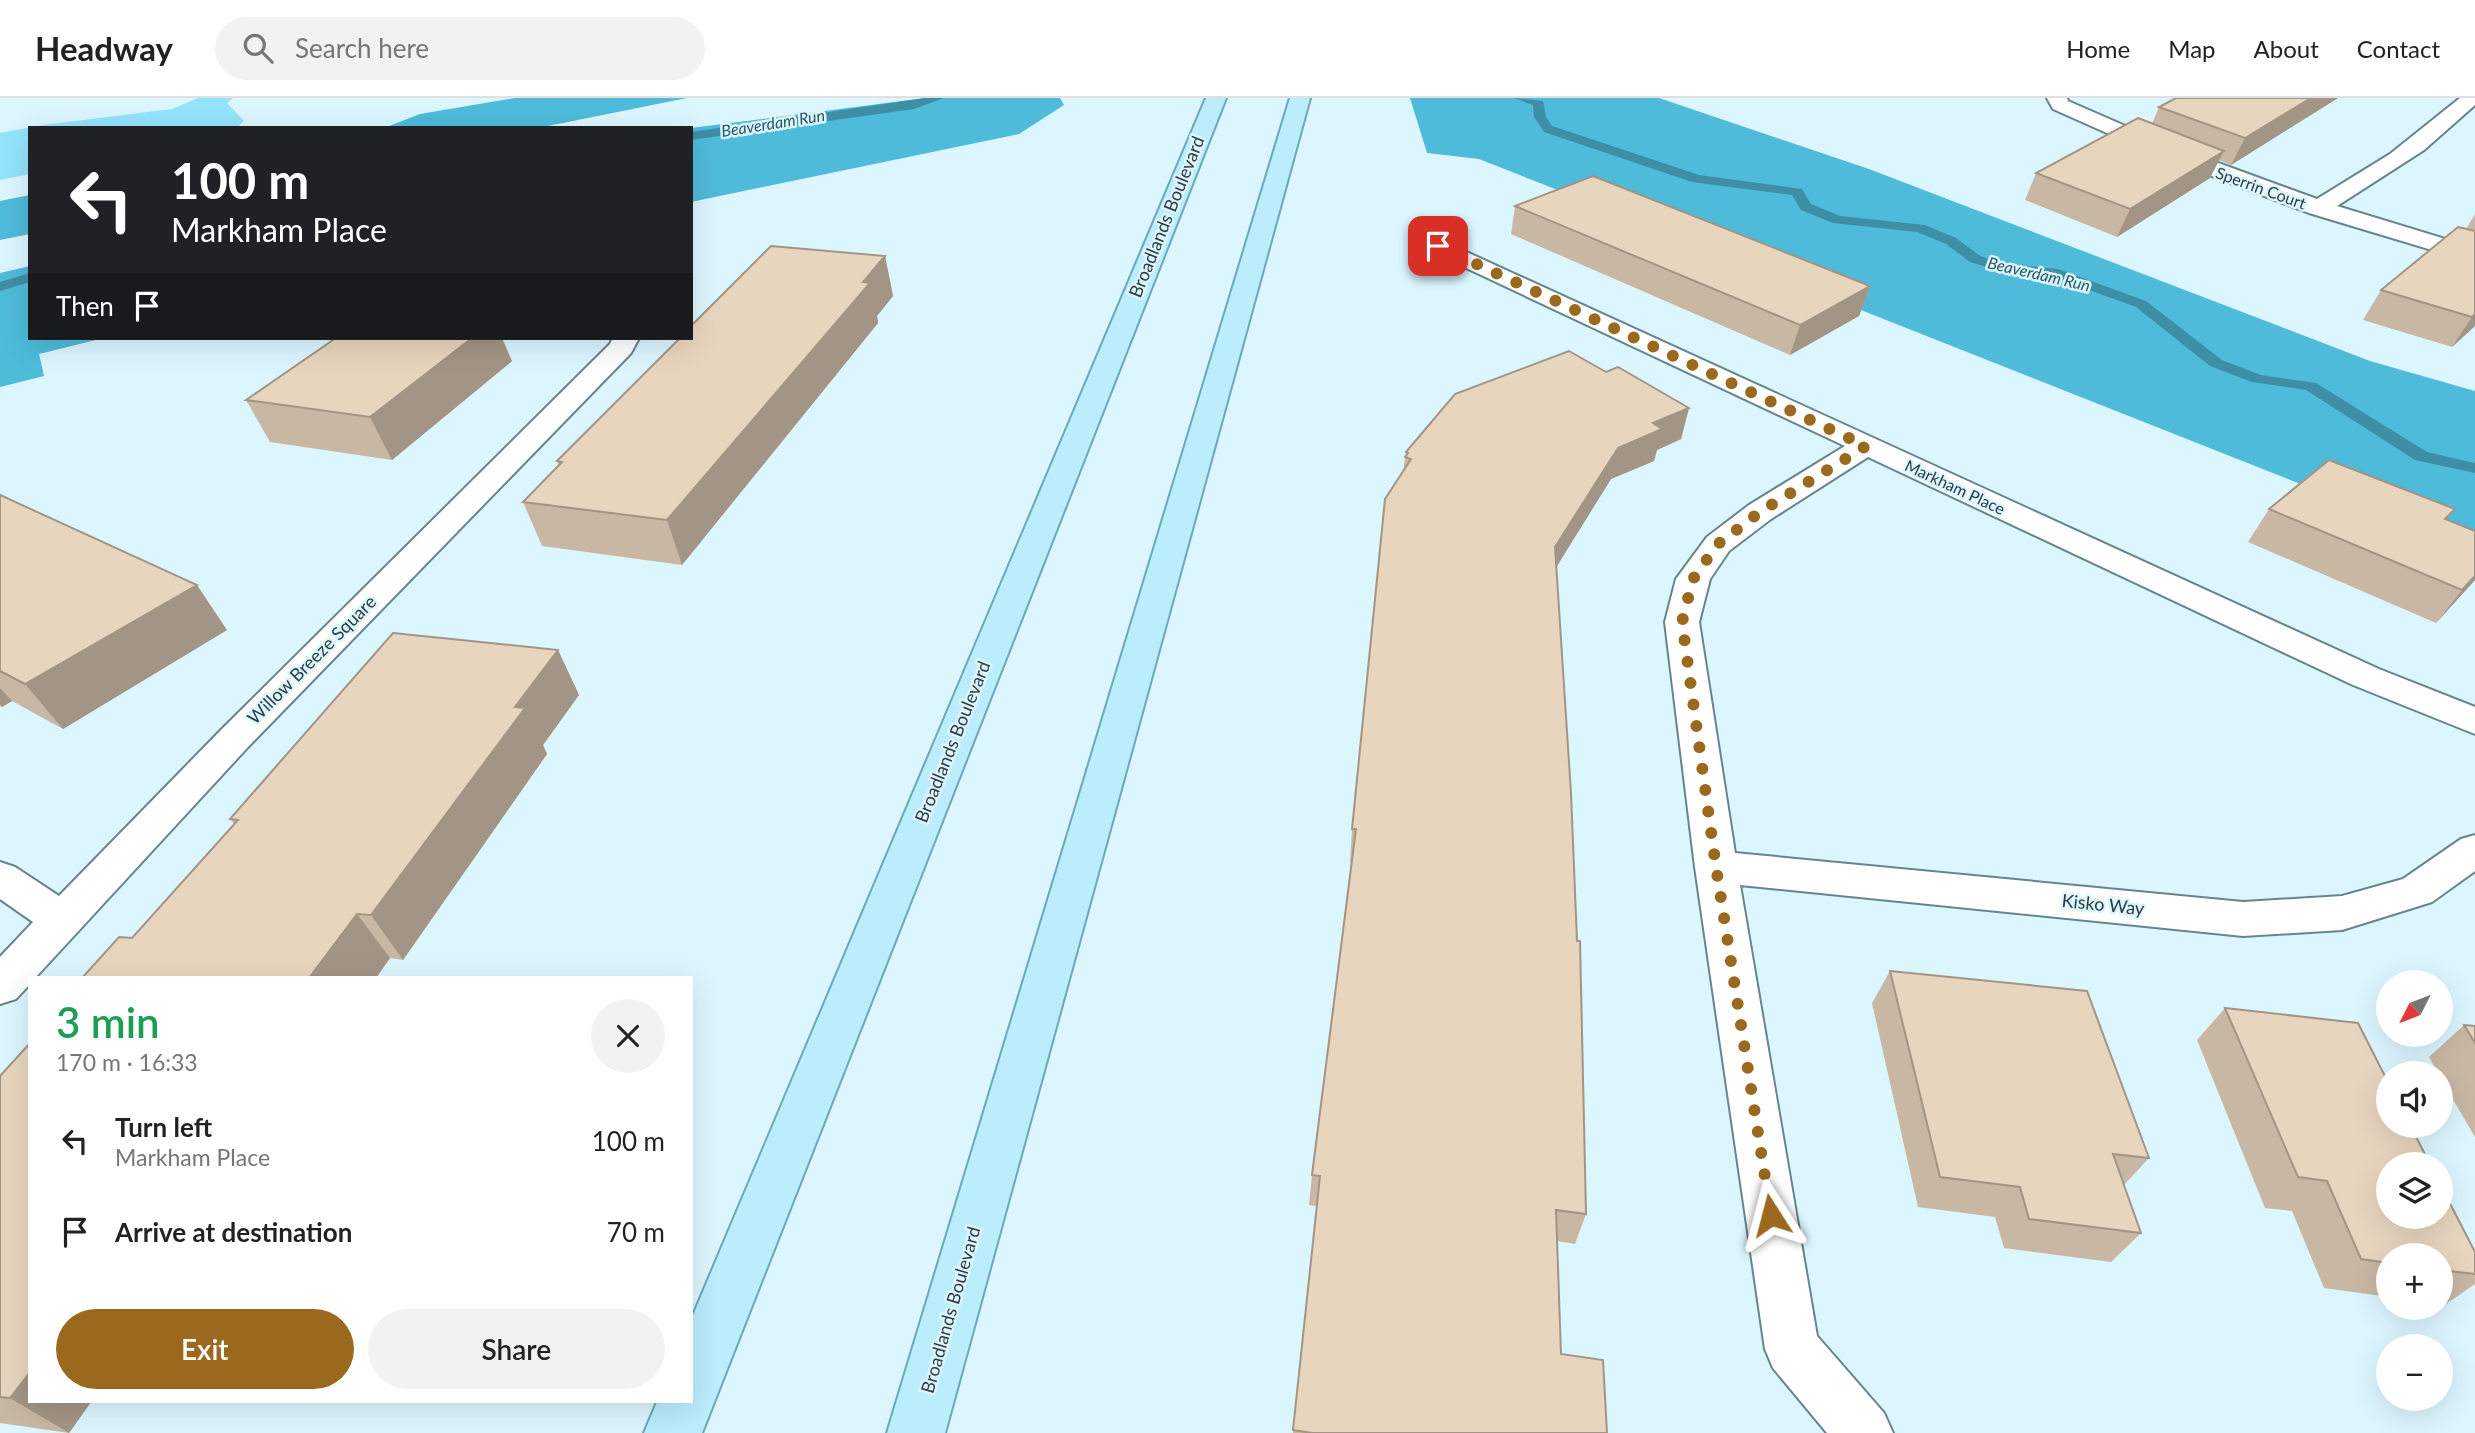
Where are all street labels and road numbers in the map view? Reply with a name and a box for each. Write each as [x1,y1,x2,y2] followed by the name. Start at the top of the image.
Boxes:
[1124,133,1209,301] street label: Broadlands Boulevard
[2214,162,2309,213] street label: Sperrin Court
[1902,455,2008,518] street label: Markham Place
[242,590,380,728] street label: Willow Breeze Square
[910,658,995,826] street label: Broadlands Boulevard
[2061,889,2146,919] street label: Kisko Way
[916,1224,984,1396] street label: Broadlands Boulevard

